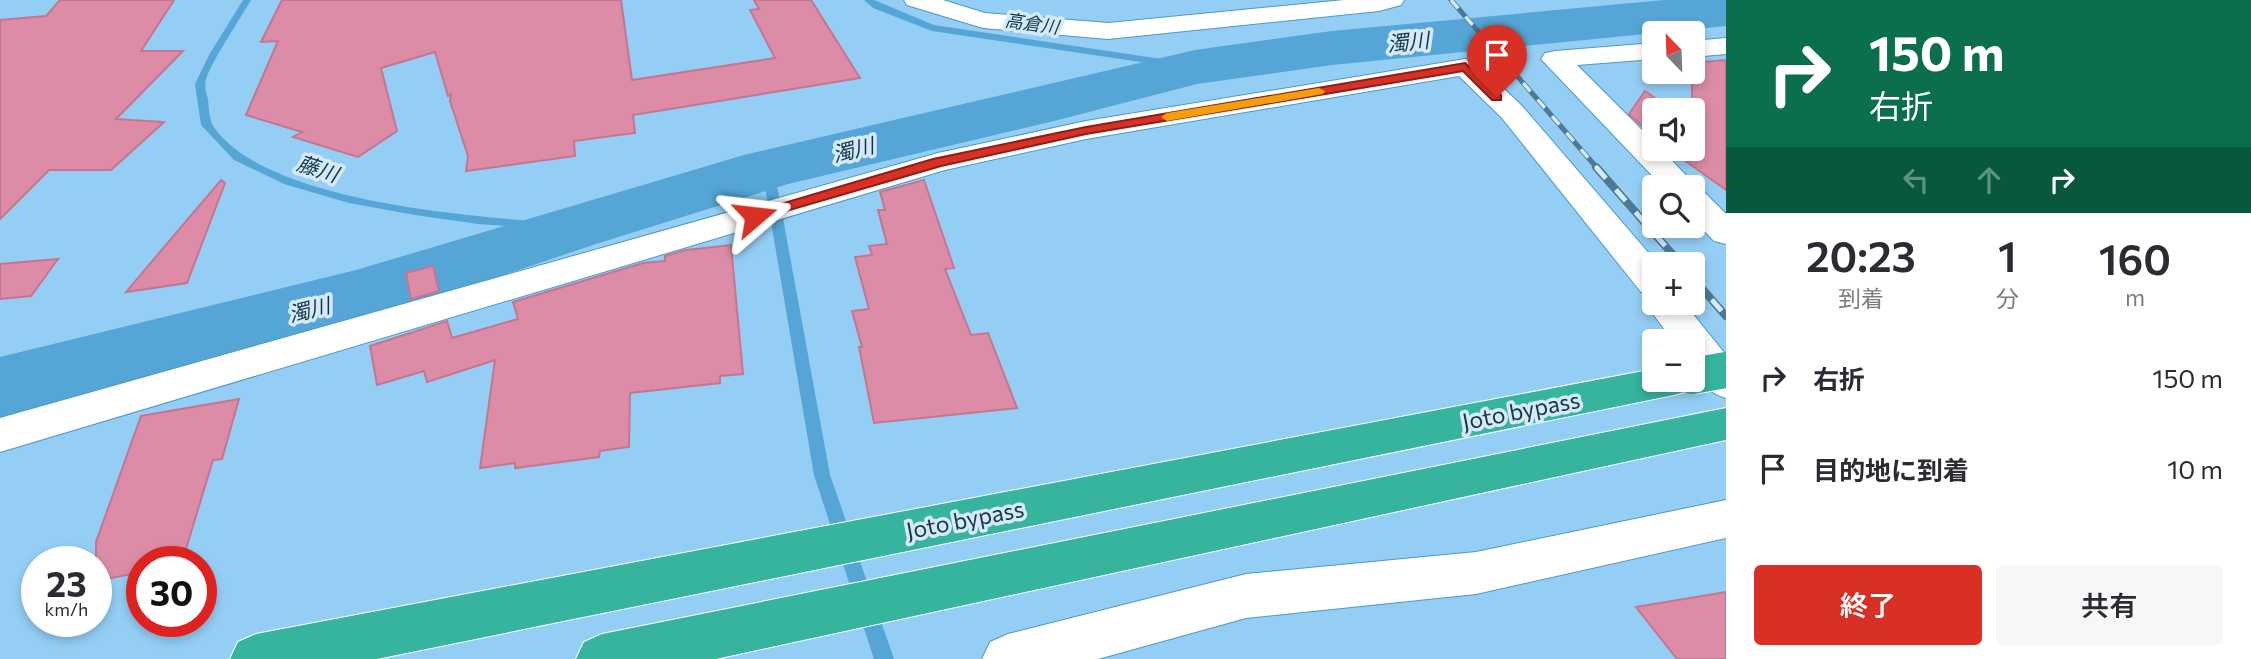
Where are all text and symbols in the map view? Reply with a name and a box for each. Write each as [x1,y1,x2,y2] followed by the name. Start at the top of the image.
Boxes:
[1004,8,1062,38] water label: 高倉川
[1642,21,1704,84] north arrow
[1642,21,1705,392] map controls
[1869,21,2004,81] text: 150 m
[1467,25,1527,97] pin
[1386,26,1432,56] water label: 濁川
[1754,28,1845,119] icon: right
[1478,36,1516,74] icon: arrive
[1869,85,1933,125] text: 右折
[1642,98,1705,161] button: sound
[830,131,878,166] water label: 濁川
[294,150,344,187] water label: 藤川
[1897,161,1935,199] icon: left
[1970,161,2008,199] icon: ahead
[2043,161,2081,199] icon: right
[1642,175,1705,238] button: search
[718,179,792,253] position arrow
[1806,229,1916,281] text: 20:23
[1998,229,2017,281] text: 1
[2099,232,2171,284] text: 160
[1642,252,1705,315] button: +
[2125,283,2145,311] text: m
[1838,284,1884,312] text: 到着
[1996,284,2019,312] text: 分
[286,291,334,326] water label: 濁川
[1642,329,1705,392] button: −
[1754,359,1792,397] icon: right
[2152,362,2223,393] text: 150 m
[1813,363,1865,394] text: 右折
[1460,385,1582,435] street label: Joto bypass
[1754,450,1792,488] icon: arrive
[2167,453,2223,484] text: 10 m
[1813,454,1969,485] text: 目的地に到着
[904,494,1026,544] street label: Joto bypass
[126,546,217,637] speed limit sign: 30
[46,561,87,604] text: 23
[1754,565,1982,645] button: 終了
[1996,565,2223,645] button: 共有
[45,598,88,620] text: km/h

